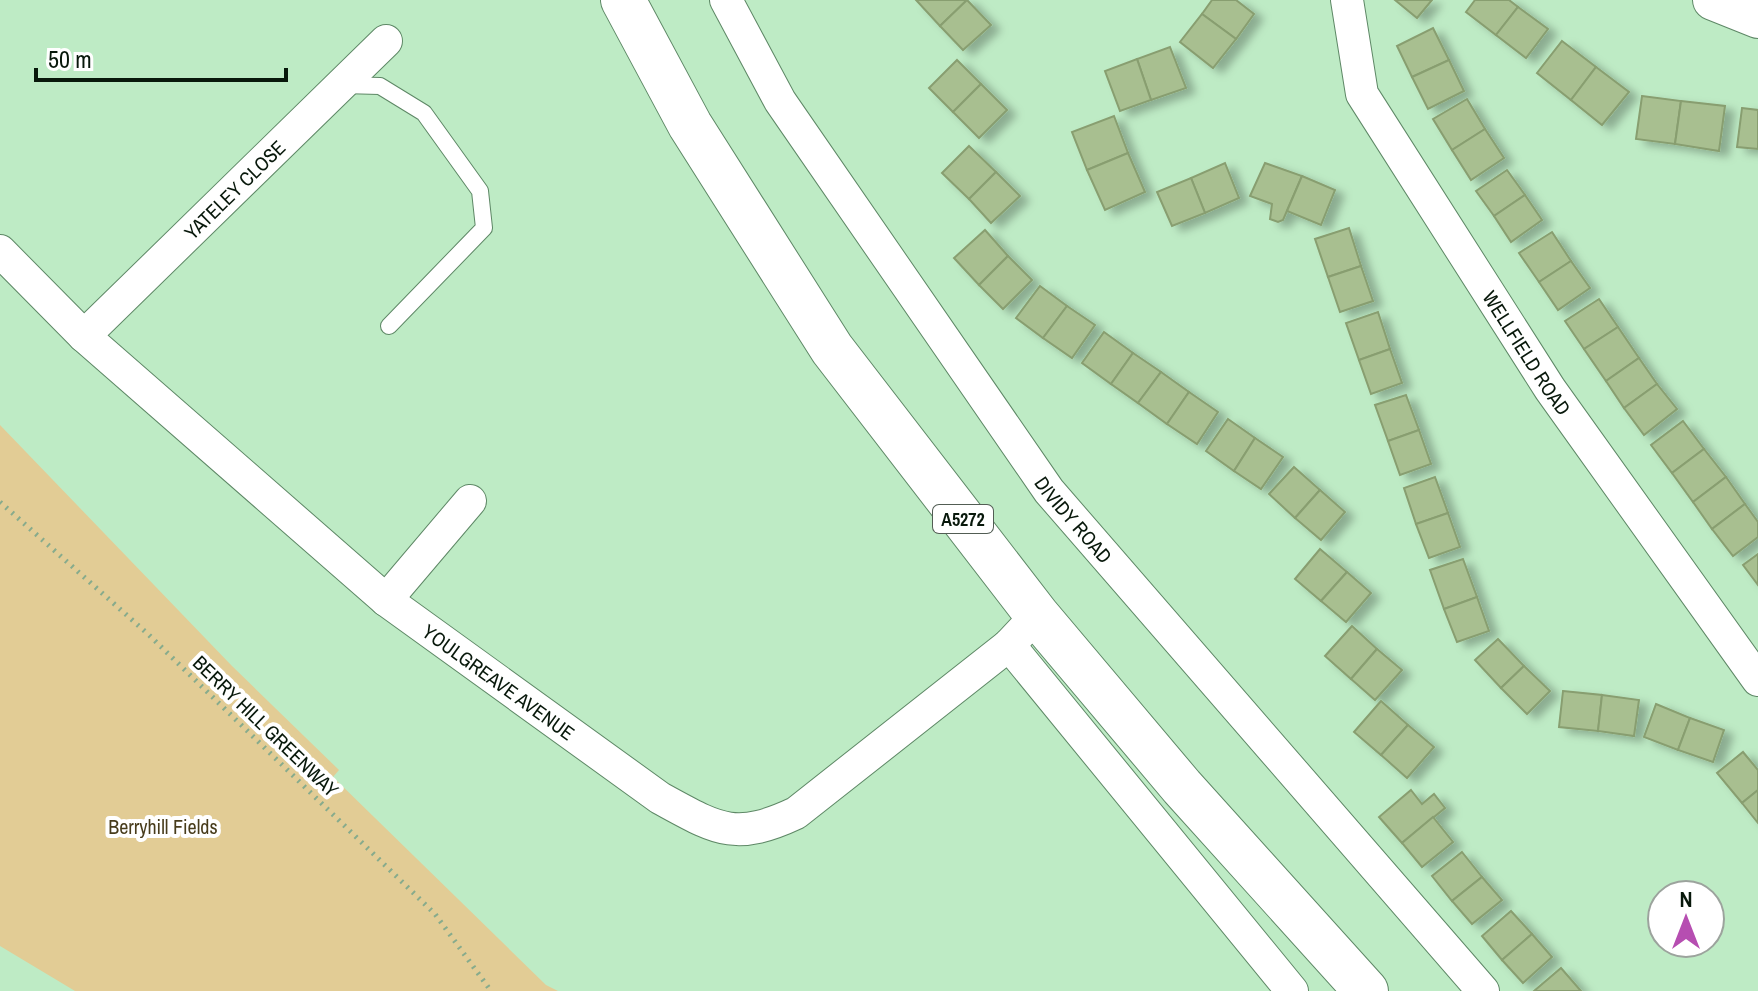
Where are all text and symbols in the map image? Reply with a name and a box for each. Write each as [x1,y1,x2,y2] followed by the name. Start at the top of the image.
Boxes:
[36,32,286,82] scale bar
[48,43,92,75] text: 50 m
[178,134,291,245] street label: YATELEY CLOSE
[1477,285,1578,420] street label: WELLFIELD ROAD
[1029,471,1119,568] street label: DIVIDY ROAD
[933,505,993,533] road number: A5272
[417,617,581,746] street label: YOULGREAVE AVENUE
[187,649,345,803] street label: BERRY HILL GREENWAY
[108,813,218,840] park label: Berryhill Fields
[1646,879,1726,959] north arrow
[1679,884,1693,914] text: N

